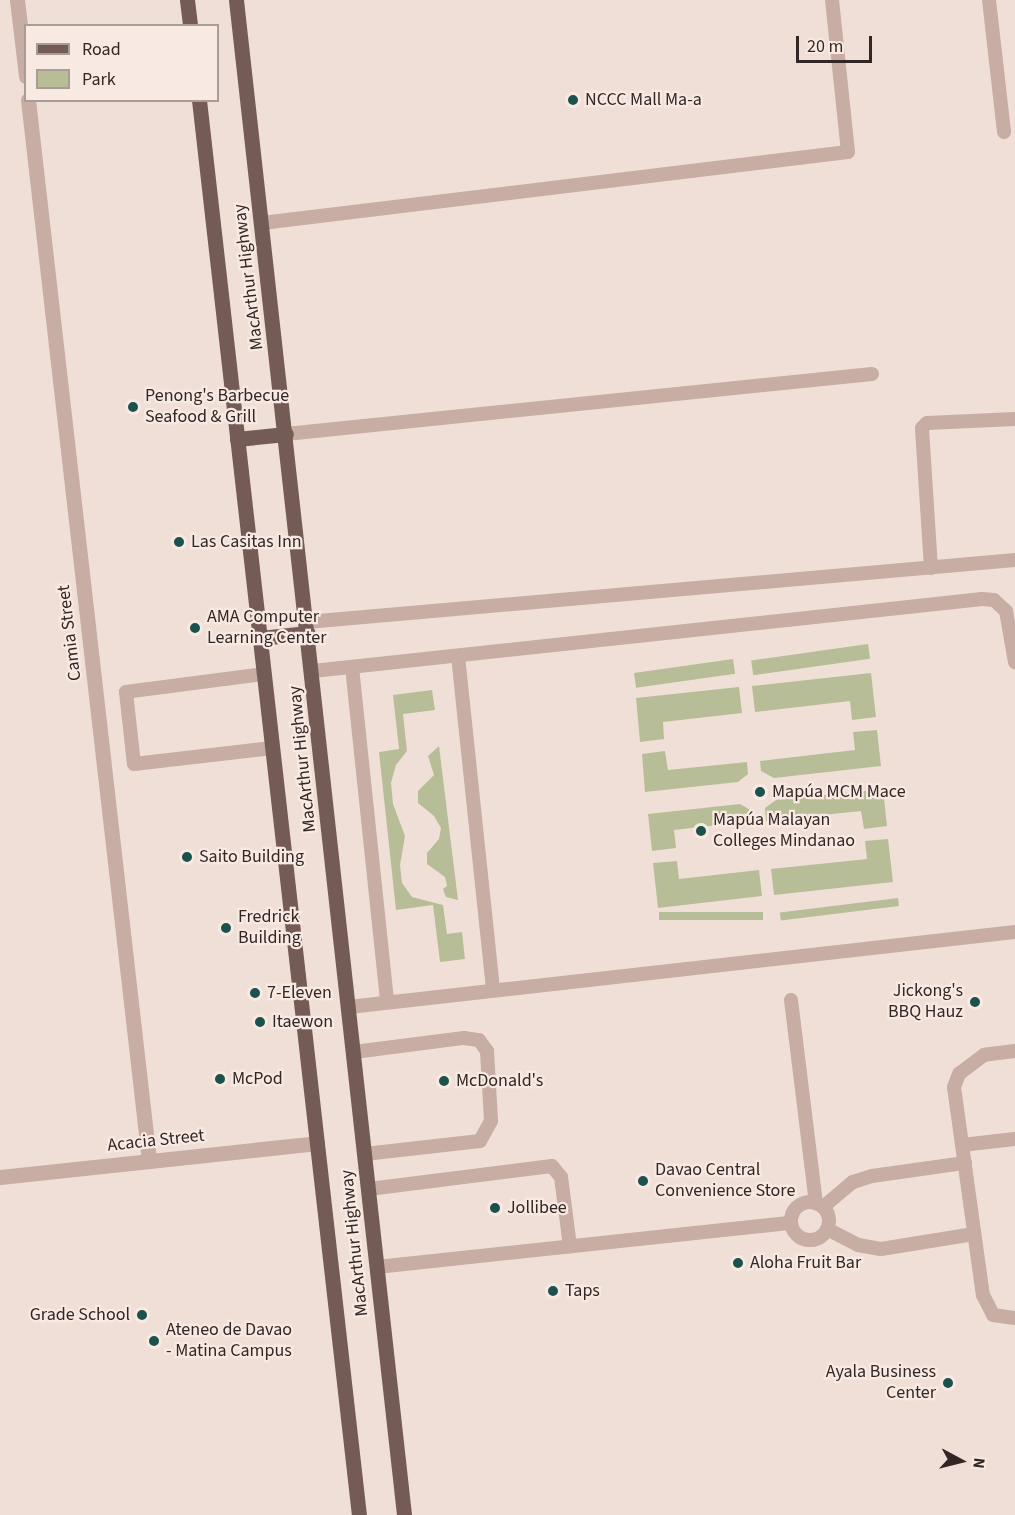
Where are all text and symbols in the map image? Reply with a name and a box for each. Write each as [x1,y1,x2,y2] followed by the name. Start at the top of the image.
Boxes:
[24,24,219,102] legend
[799,24,876,62] scale bar
[807,34,843,59] text: 20 m
[82,37,121,62] text: Road
[82,67,116,92] text: Park
[585,89,702,111] place label: NCCC Mall Ma-a
[566,93,580,107] marker: NCCC Mall Ma-a
[229,203,269,351] street label: MacArthur Highway
[145,386,289,428] place label: Penong's Barbecue Seafood & Grill
[126,400,140,414] marker: Penong's Barbecue Seafood & Grill
[191,531,302,553] place label: Las Casitas Inn
[172,535,186,549] marker: Las Casitas Inn
[53,584,87,682] street label: Camia Street
[207,607,326,650] place label: AMA Computer Learning Center
[188,621,202,635] marker: AMA Computer Learning Center
[285,685,321,833] street label: MacArthur Highway
[772,781,906,803] place label: Mapúa MCM Mace
[753,785,767,799] marker: Mapúa MCM Mace
[713,810,855,852] place label: Mapúa Malayan Colleges Mindanao
[694,824,708,838] marker: Mapúa Malayan Colleges Mindanao
[199,846,304,868] place label: Saito Building
[180,850,194,864] marker: Saito Building
[238,907,301,950] place label: Fredrick Building
[219,921,233,935] marker: Fredrick Building
[888,981,963,1024] place label: Jickong's BBQ Hauz
[267,982,332,1004] place label: 7-Eleven
[248,986,262,1000] marker: 7-Eleven
[968,995,982,1009] marker: Jickong's BBQ Hauz
[272,1011,333,1033] place label: Itaewon
[253,1015,267,1029] marker: Itaewon
[232,1068,283,1090] place label: McPod
[456,1070,543,1092] place label: McDonald's
[213,1072,227,1086] marker: McPod
[437,1074,451,1088] marker: McDonald's
[106,1125,206,1157] street label: Acacia Street
[655,1160,795,1202] place label: Davao Central Convenience Store
[337,1169,373,1317] street label: MacArthur Highway
[636,1174,650,1188] marker: Davao Central Convenience Store
[507,1197,567,1219] place label: Jollibee
[488,1201,502,1215] marker: Jollibee
[750,1252,861,1274] place label: Aloha Fruit Bar
[731,1256,745,1270] marker: Aloha Fruit Bar
[565,1280,600,1302] place label: Taps
[546,1284,560,1298] marker: Taps
[30,1304,130,1326] place label: Grade School
[135,1308,149,1322] marker: Grade School
[166,1320,292,1362] place label: Ateneo de Davao - Matina Campus
[147,1334,161,1348] marker: Ateneo de Davao - Matina Campus
[826,1362,936,1404] place label: Ayala Business Center
[941,1376,955,1390] marker: Ayala Business Center
[931,1431,991,1491] north arrow
[967,1457,990,1470] text: N

